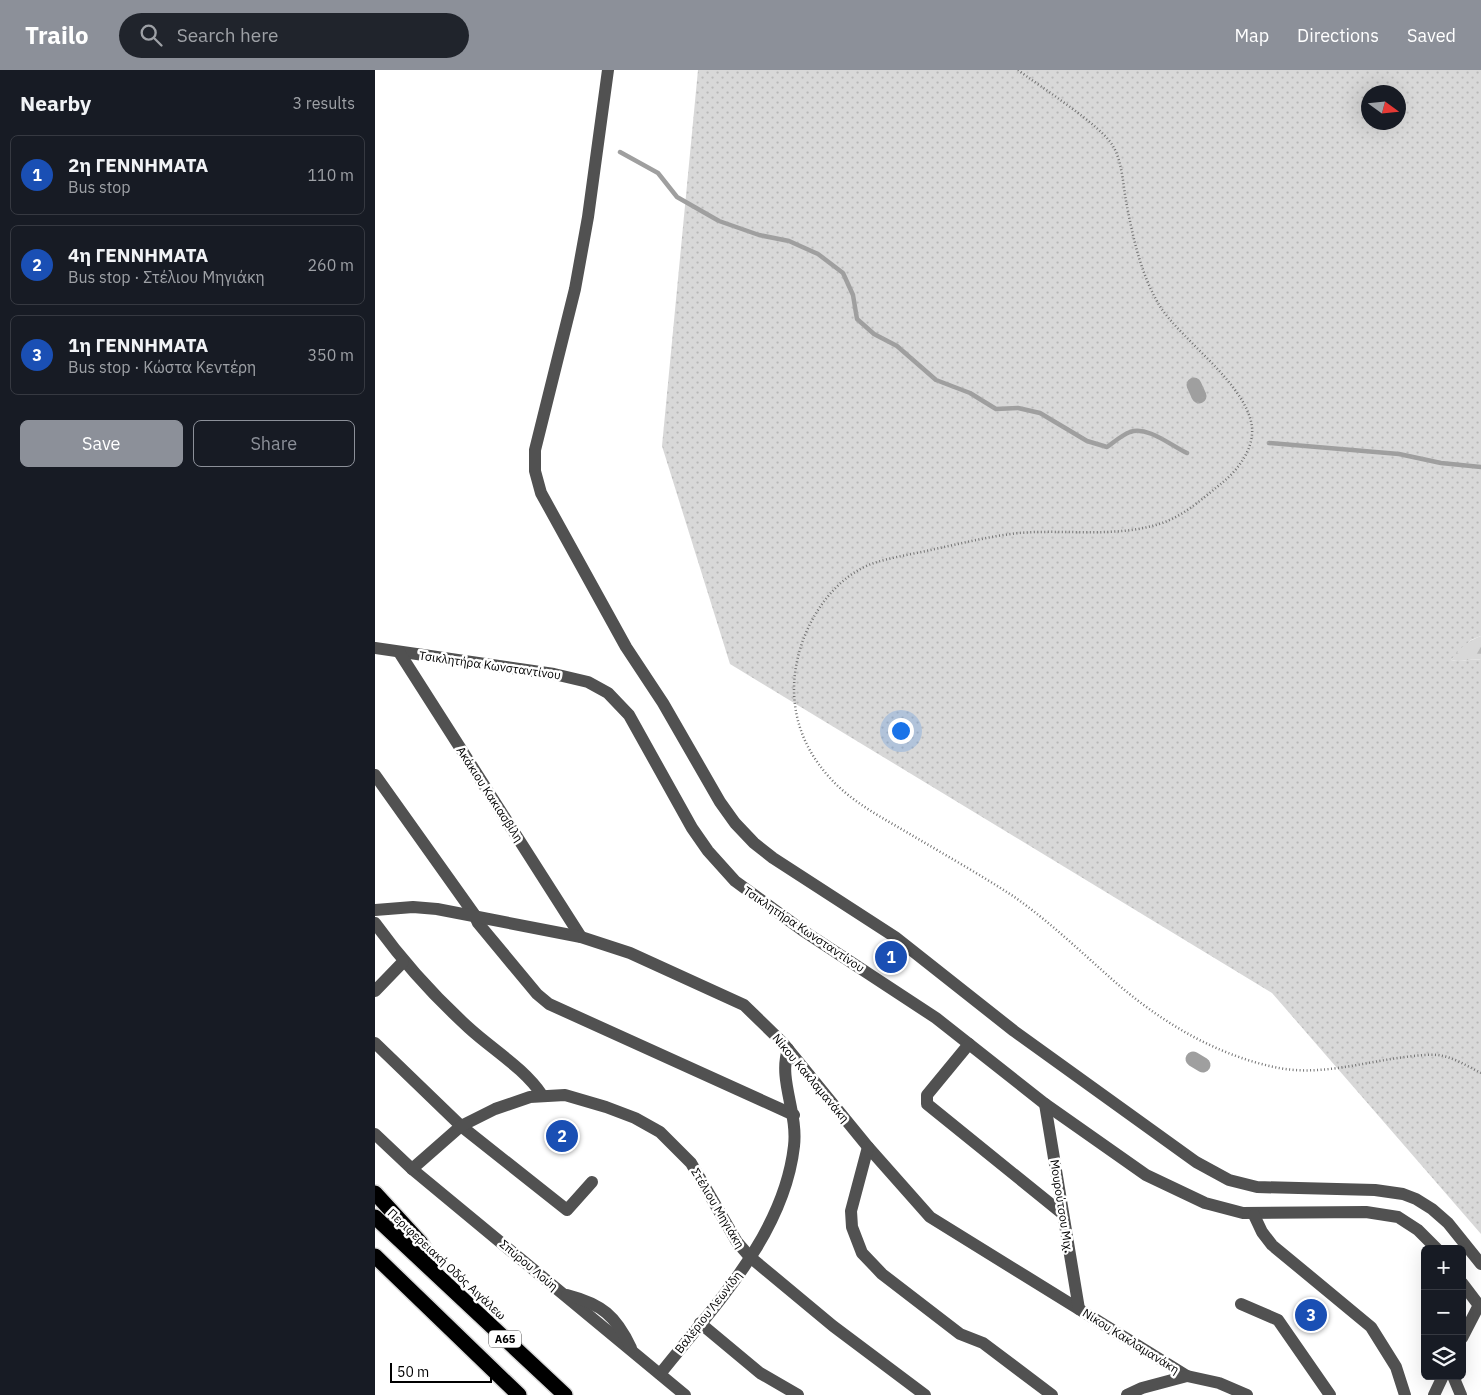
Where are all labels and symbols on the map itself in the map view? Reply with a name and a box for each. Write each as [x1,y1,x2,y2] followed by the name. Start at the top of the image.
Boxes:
[1361,85,1406,130] north arrow
[418,648,562,682] street label: Τσικλητήρα Κωνσταντίνου
[888,718,914,744] your location
[453,743,527,845] street label: Ακάκιου Κακιασβίλη
[740,883,868,975] street label: Τσικλητήρα Κωνσταντίνου
[875,938,907,976] pin: 1
[769,1031,853,1125] street label: Νίκου Κακλαμανάκη
[546,1117,578,1155] pin: 2
[1047,1158,1077,1254] street label: Μουρούτσου Μιχ.
[688,1165,748,1251] street label: Στέλιου Μηγιάκη
[385,1205,509,1323] street label: Περιφερειακή Οδός Αιγάλεω
[497,1236,561,1294] street label: Σπύρου Λούη
[671,1268,745,1356] street label: Βαλέριου Λεωνίδη
[1295,1296,1327,1334] pin: 3
[1080,1305,1182,1377] street label: Νίκου Κακλαμανάκη
[489,1330,521,1348] road number: Α65
[390,1360,493,1383] scale bar

